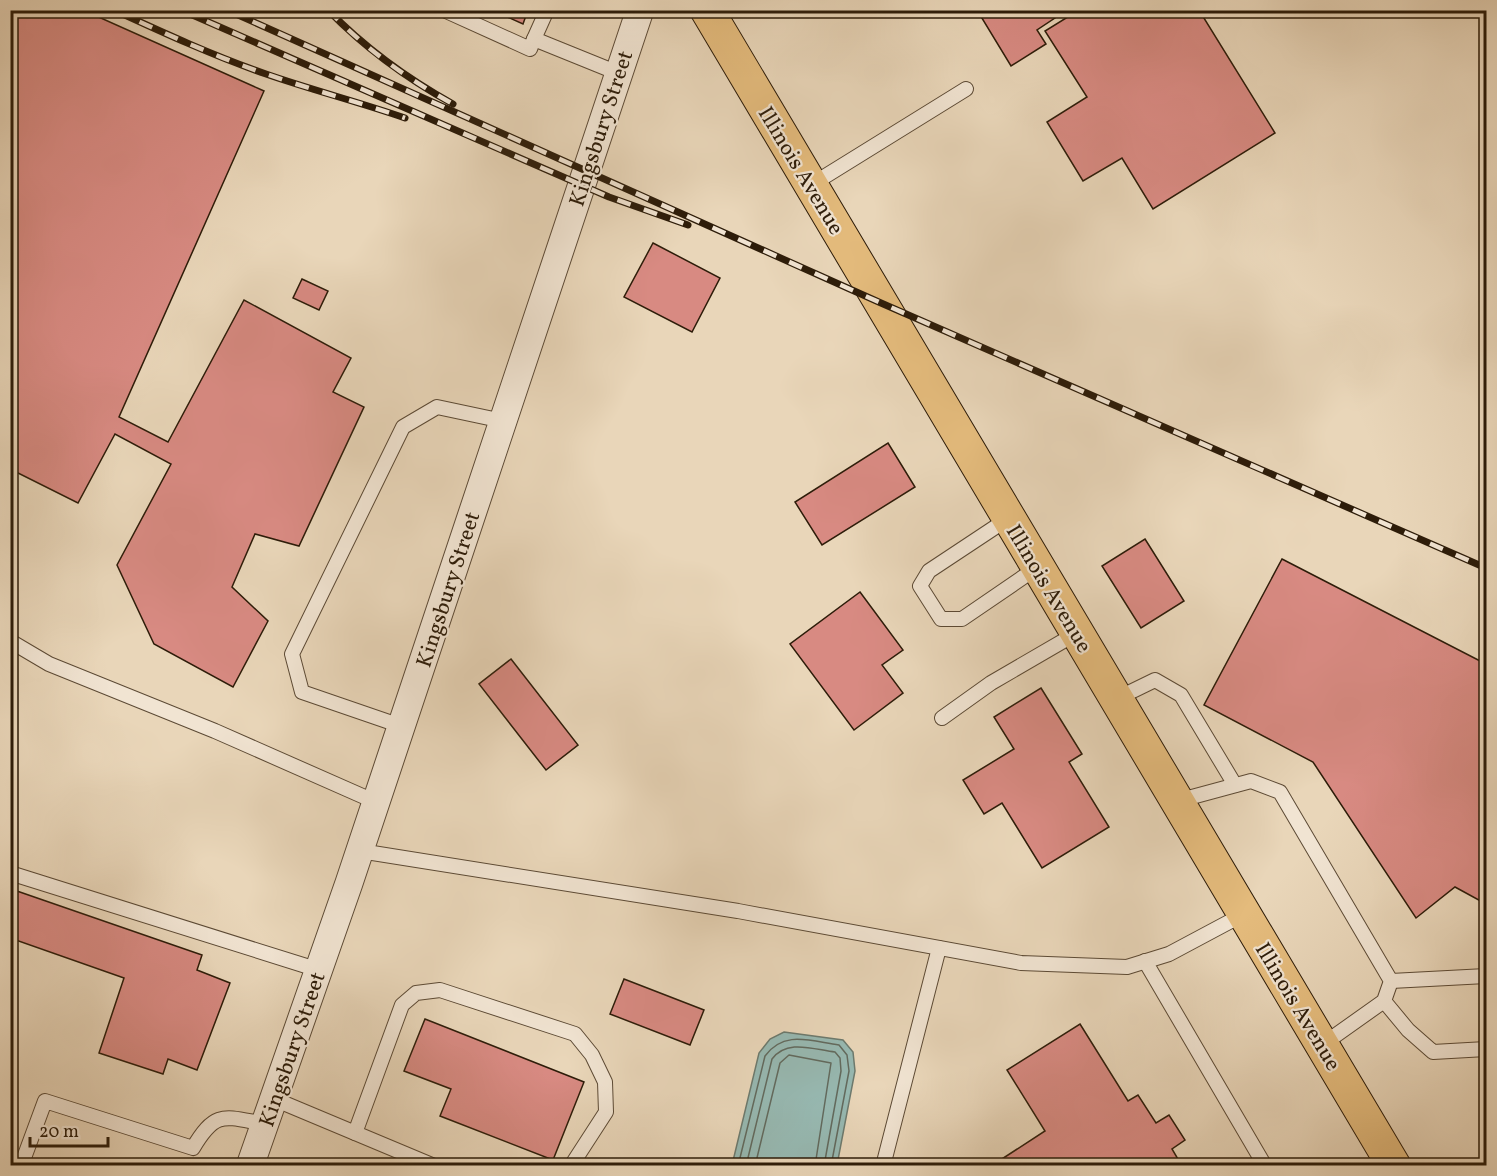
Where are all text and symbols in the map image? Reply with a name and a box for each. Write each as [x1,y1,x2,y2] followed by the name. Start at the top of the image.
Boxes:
[563,47,642,211] street label: Kingsbury Street
[749,101,850,241] street label: Illinois Avenue
[410,508,489,672] street label: Kingsbury Street
[997,519,1098,659] street label: Illinois Avenue
[1246,937,1347,1077] street label: Illinois Avenue
[252,968,335,1132] street label: Kingsbury Street
[30,1110,108,1148] scale bar
[39,1120,79,1145] text: 20 m

